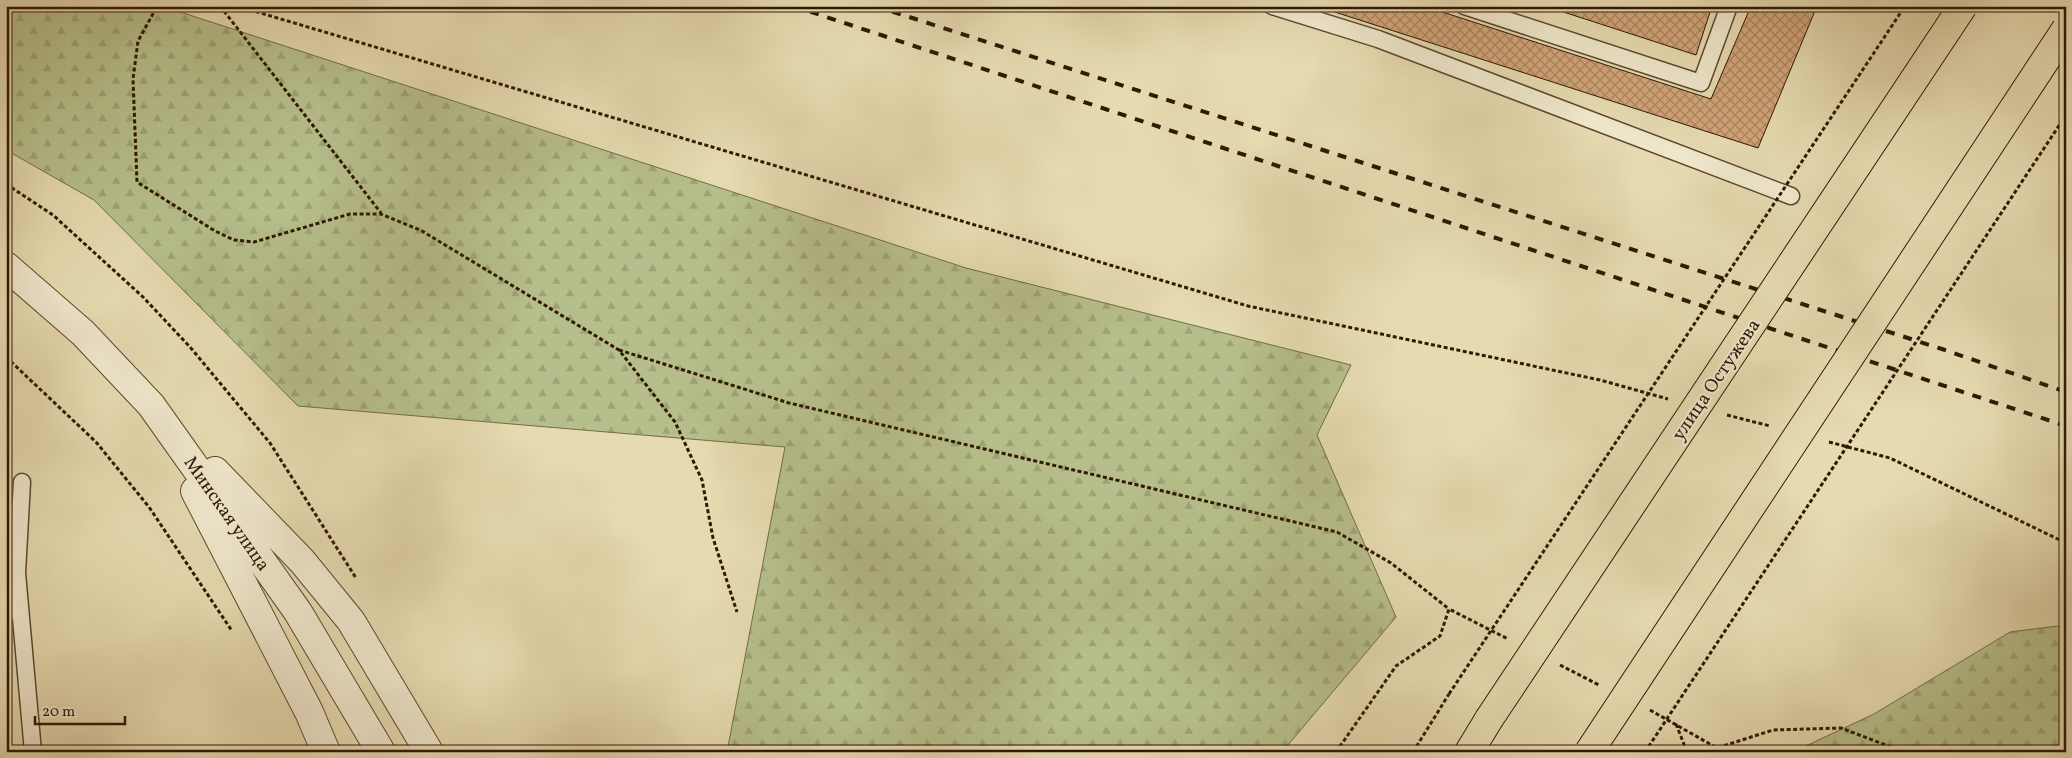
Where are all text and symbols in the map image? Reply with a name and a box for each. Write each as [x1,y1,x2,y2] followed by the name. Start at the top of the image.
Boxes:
[1666,314,1767,446] street label: улица Остужева
[177,451,276,577] street label: Минская улица
[35,693,125,725] scale bar
[42,702,75,723] text: 20 m

